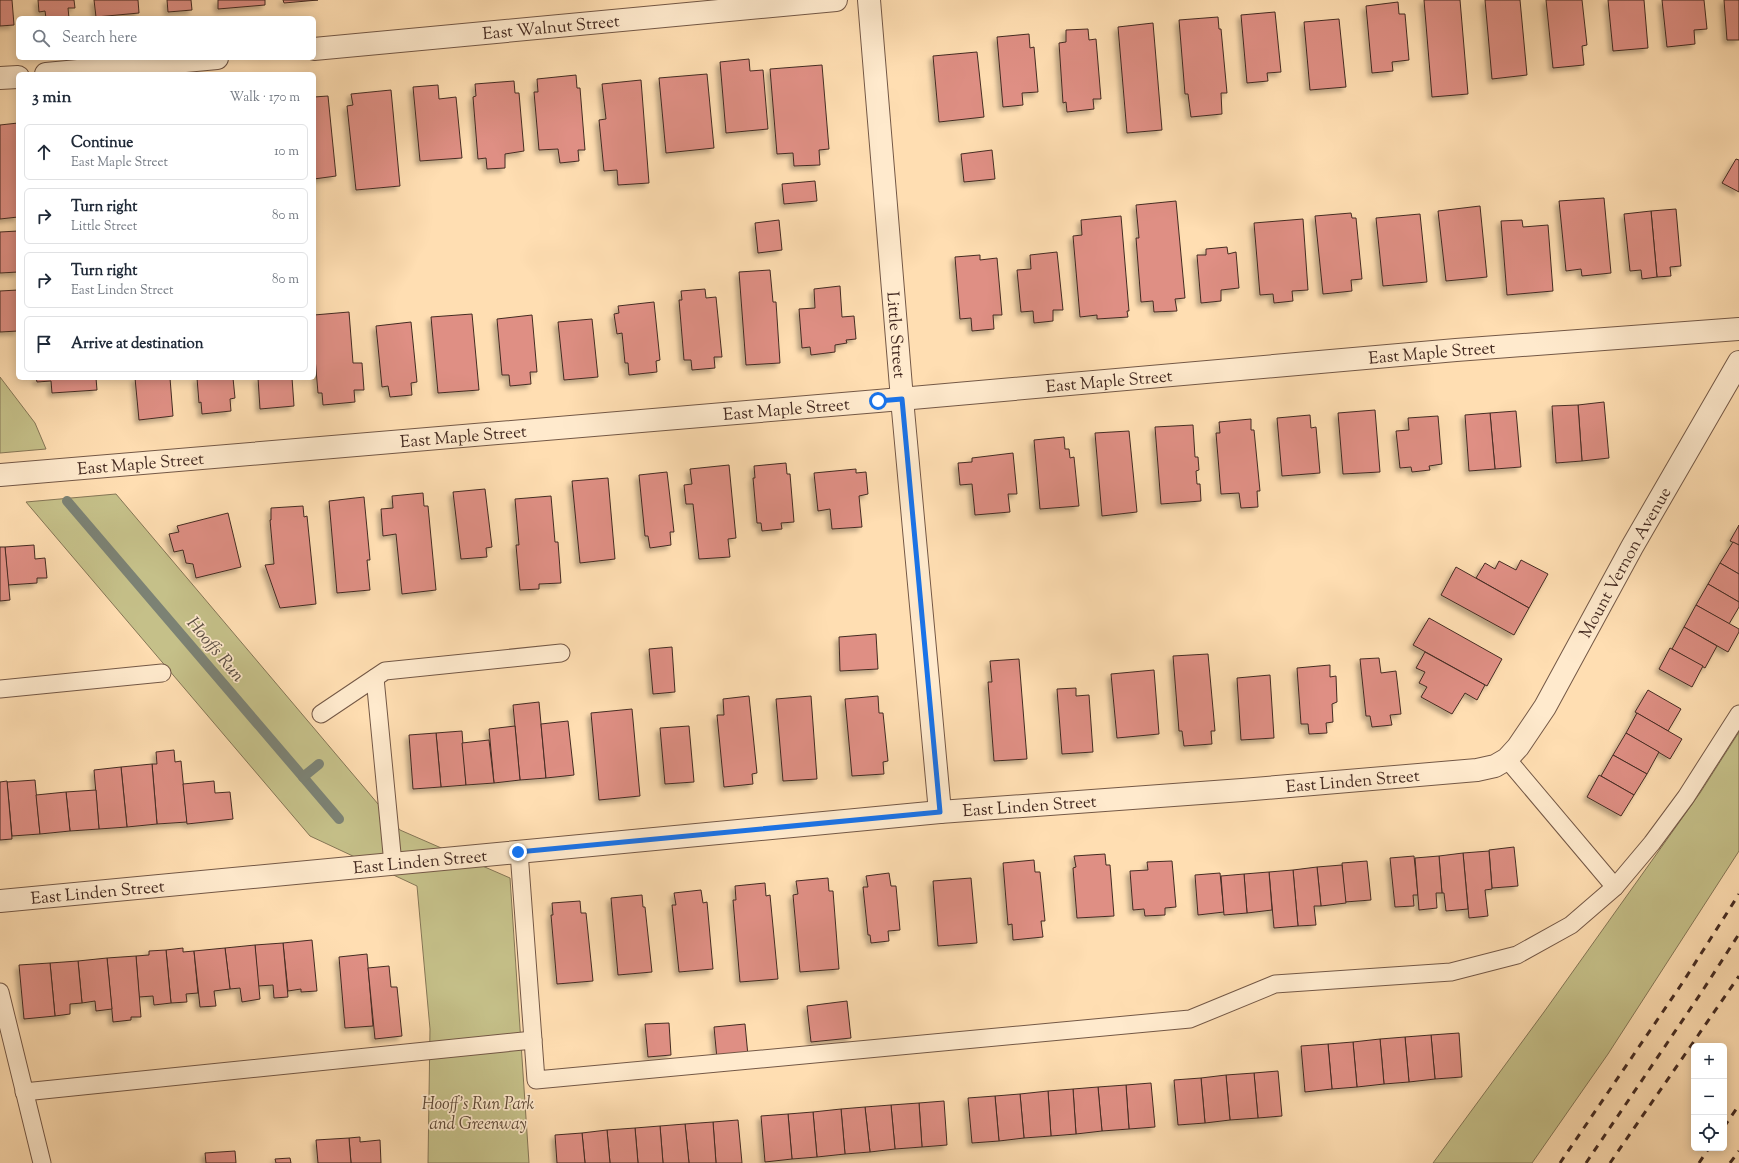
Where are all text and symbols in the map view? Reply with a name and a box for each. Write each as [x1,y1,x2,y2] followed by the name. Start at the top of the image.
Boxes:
[481,10,621,47] street label: East Walnut Street
[16,16,316,60] search box
[30,27,52,49] icon: search
[62,28,137,49] text: Search here
[32,86,71,110] text: 3 min
[230,89,300,107] text: Walk · 170 m
[71,133,133,154] text: Continue
[33,141,55,163] icon: ahead
[274,143,299,161] text: 10 m
[71,154,168,172] text: East Maple Street
[71,197,137,218] text: Turn right
[33,205,55,227] icon: right
[272,207,299,225] text: 80 m
[71,218,137,236] text: Little Street
[71,261,137,282] text: Turn right
[33,269,55,291] icon: right
[272,271,299,289] text: 80 m
[71,282,174,300] text: East Linden Street
[879,291,910,379] street label: Little Street
[33,333,55,355] icon: arrive
[71,334,204,355] text: Arrive at destination
[1368,337,1496,372] street label: East Maple Street
[1045,365,1174,400] street label: East Maple Street
[869,392,887,410] route start
[722,393,851,428] street label: East Maple Street
[399,421,528,455] street label: East Maple Street
[76,448,205,482] street label: East Maple Street
[1575,483,1678,643] street label: Mount Vernon Avenue
[179,612,250,689] water label: Hooffs Run
[1285,765,1421,800] street label: East Linden Street
[962,791,1098,824] street label: East Linden Street
[509,843,527,861] route end
[352,845,488,881] street label: East Linden Street
[30,875,166,912] street label: East Linden Street
[1691,1043,1727,1151] map controls
[1691,1043,1727,1079] button: +
[1691,1079,1727,1115] button: −
[422,1093,535,1137] park label: Hooff's Run Park and Greenway
[1691,1115,1727,1151] button: locate

